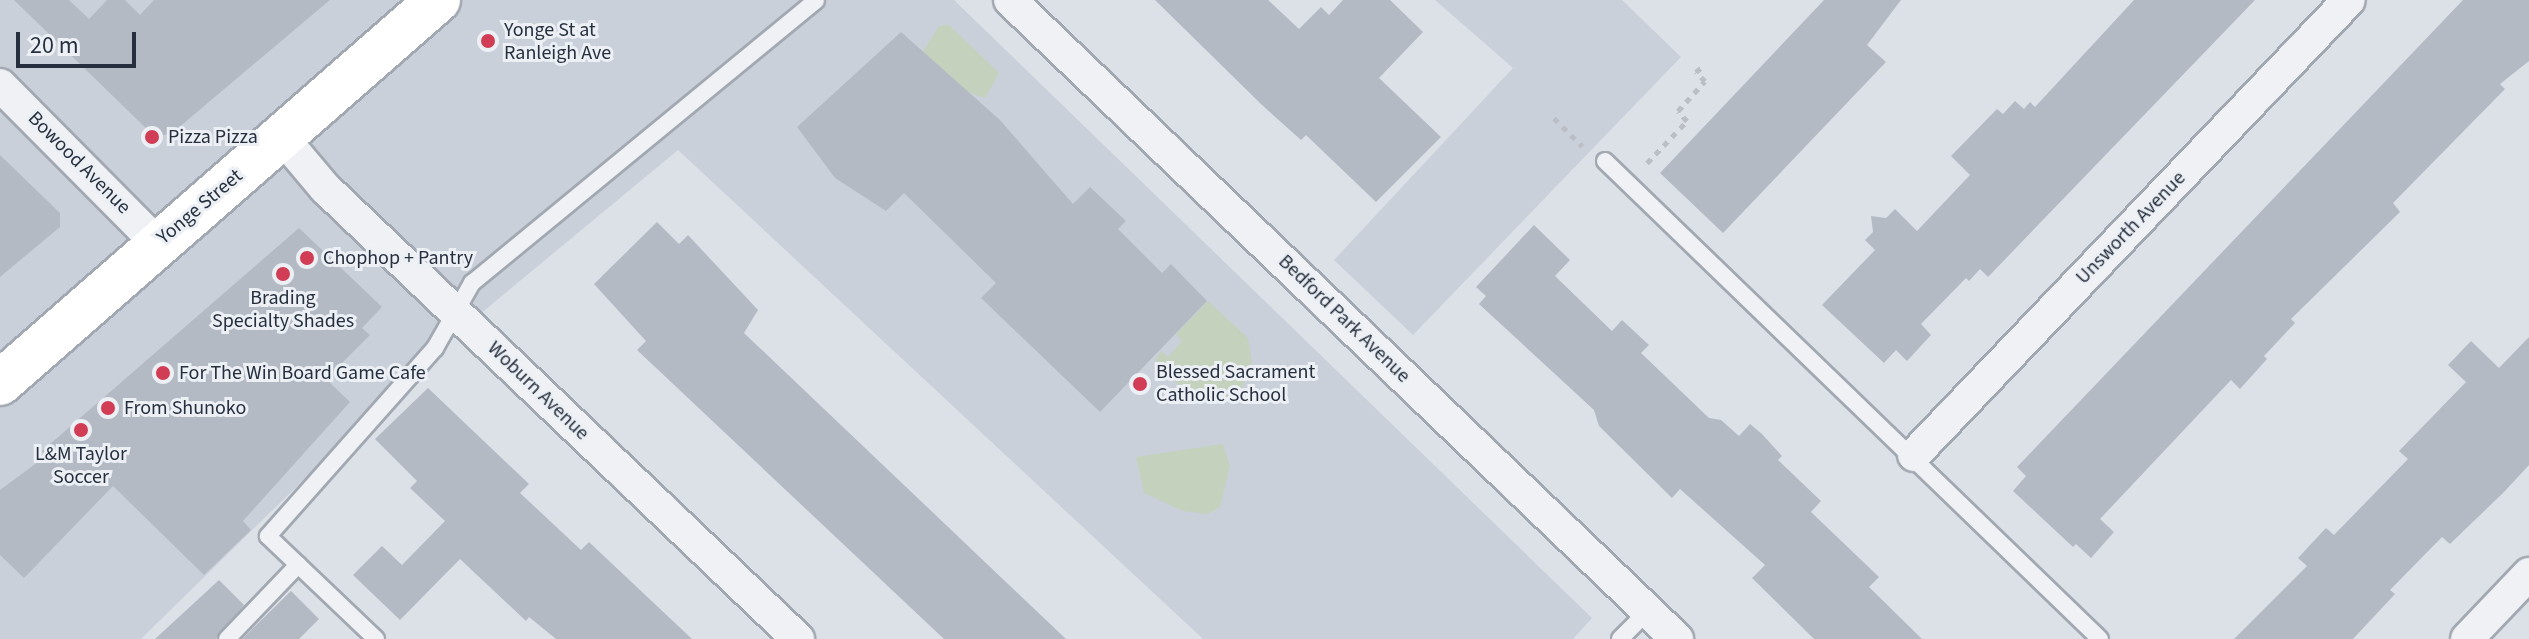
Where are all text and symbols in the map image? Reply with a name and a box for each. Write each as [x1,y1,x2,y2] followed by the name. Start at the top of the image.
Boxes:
[20,16,140,66] scale bar
[504,18,611,65] place label: Yonge St at Ranleigh Ave
[30,28,79,63] text: 20 m
[479,32,497,50] marker: Yonge St at Ranleigh Ave
[23,107,135,219] street label: Bowood Avenue
[168,125,258,149] place label: Pizza Pizza
[143,128,161,146] marker: Pizza Pizza
[152,164,248,250] street label: Yonge Street
[2071,167,2191,289] street label: Unsworth Avenue
[323,246,473,270] place label: Chophop + Pantry
[298,249,316,267] marker: Chophop + Pantry
[1273,250,1415,388] street label: Bedford Park Avenue
[274,265,292,283] marker: Brading Specialty Shades
[212,286,354,333] place label: Brading Specialty Shades
[482,337,594,445] street label: Woburn Avenue
[1156,360,1315,407] place label: Blessed Sacrament Catholic School
[179,361,426,385] place label: For The Win Board Game Cafe
[154,364,172,382] marker: For The Win Board Game Cafe
[1131,375,1149,393] marker: Blessed Sacrament Catholic School
[124,396,246,420] place label: From Shunoko
[99,399,117,417] marker: From Shunoko
[72,421,90,439] marker: L&M Taylor Soccer
[35,442,127,489] place label: L&M Taylor Soccer

